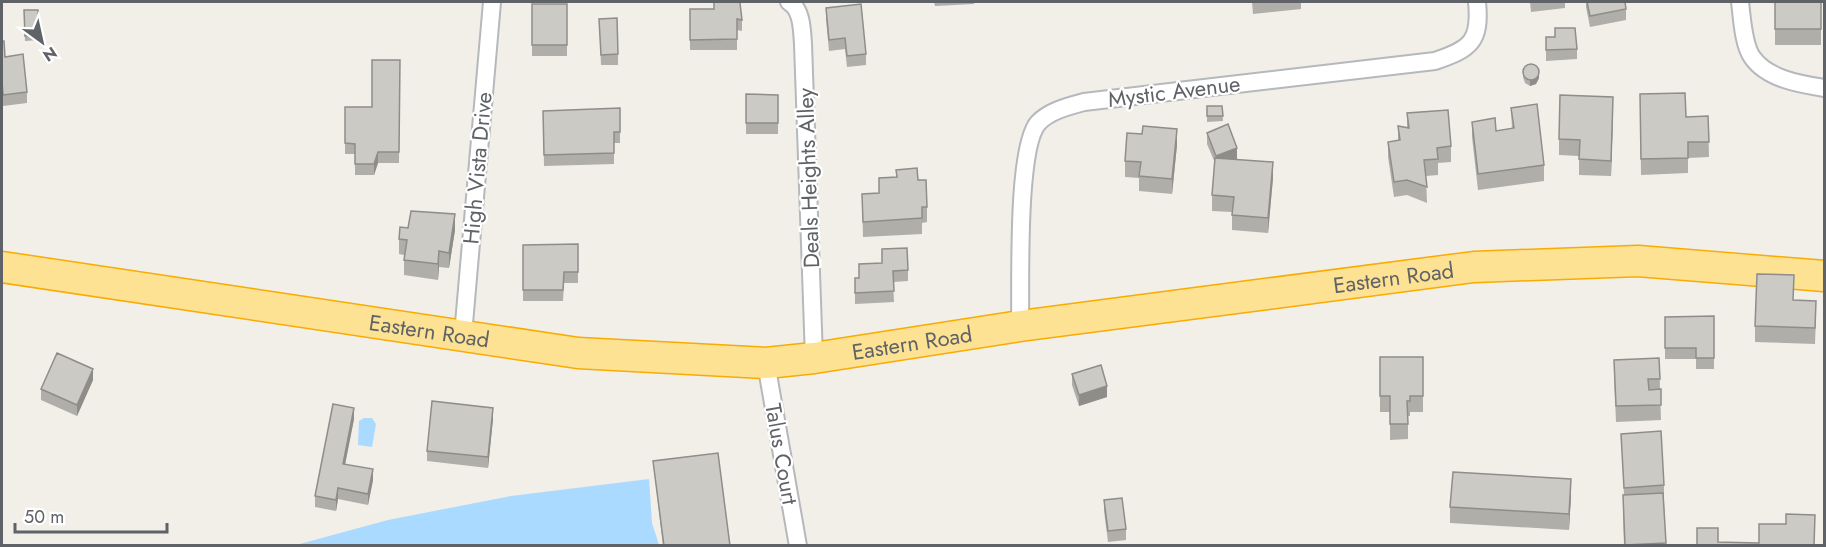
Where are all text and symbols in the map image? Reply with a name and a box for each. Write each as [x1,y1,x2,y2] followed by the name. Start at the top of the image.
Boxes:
[12,12,72,72] north arrow
[38,41,61,67] text: N
[1106,67,1242,115] street label: Mystic Avenue
[789,87,827,269] street label: Deals Heights Alley
[454,91,500,245] street label: High Vista Drive
[1331,254,1456,301] street label: Eastern Road
[367,306,492,356] street label: Eastern Road
[849,318,974,368] street label: Eastern Road
[757,401,807,508] street label: Talus Court
[15,496,166,534] scale bar
[24,504,64,530] text: 50 m

